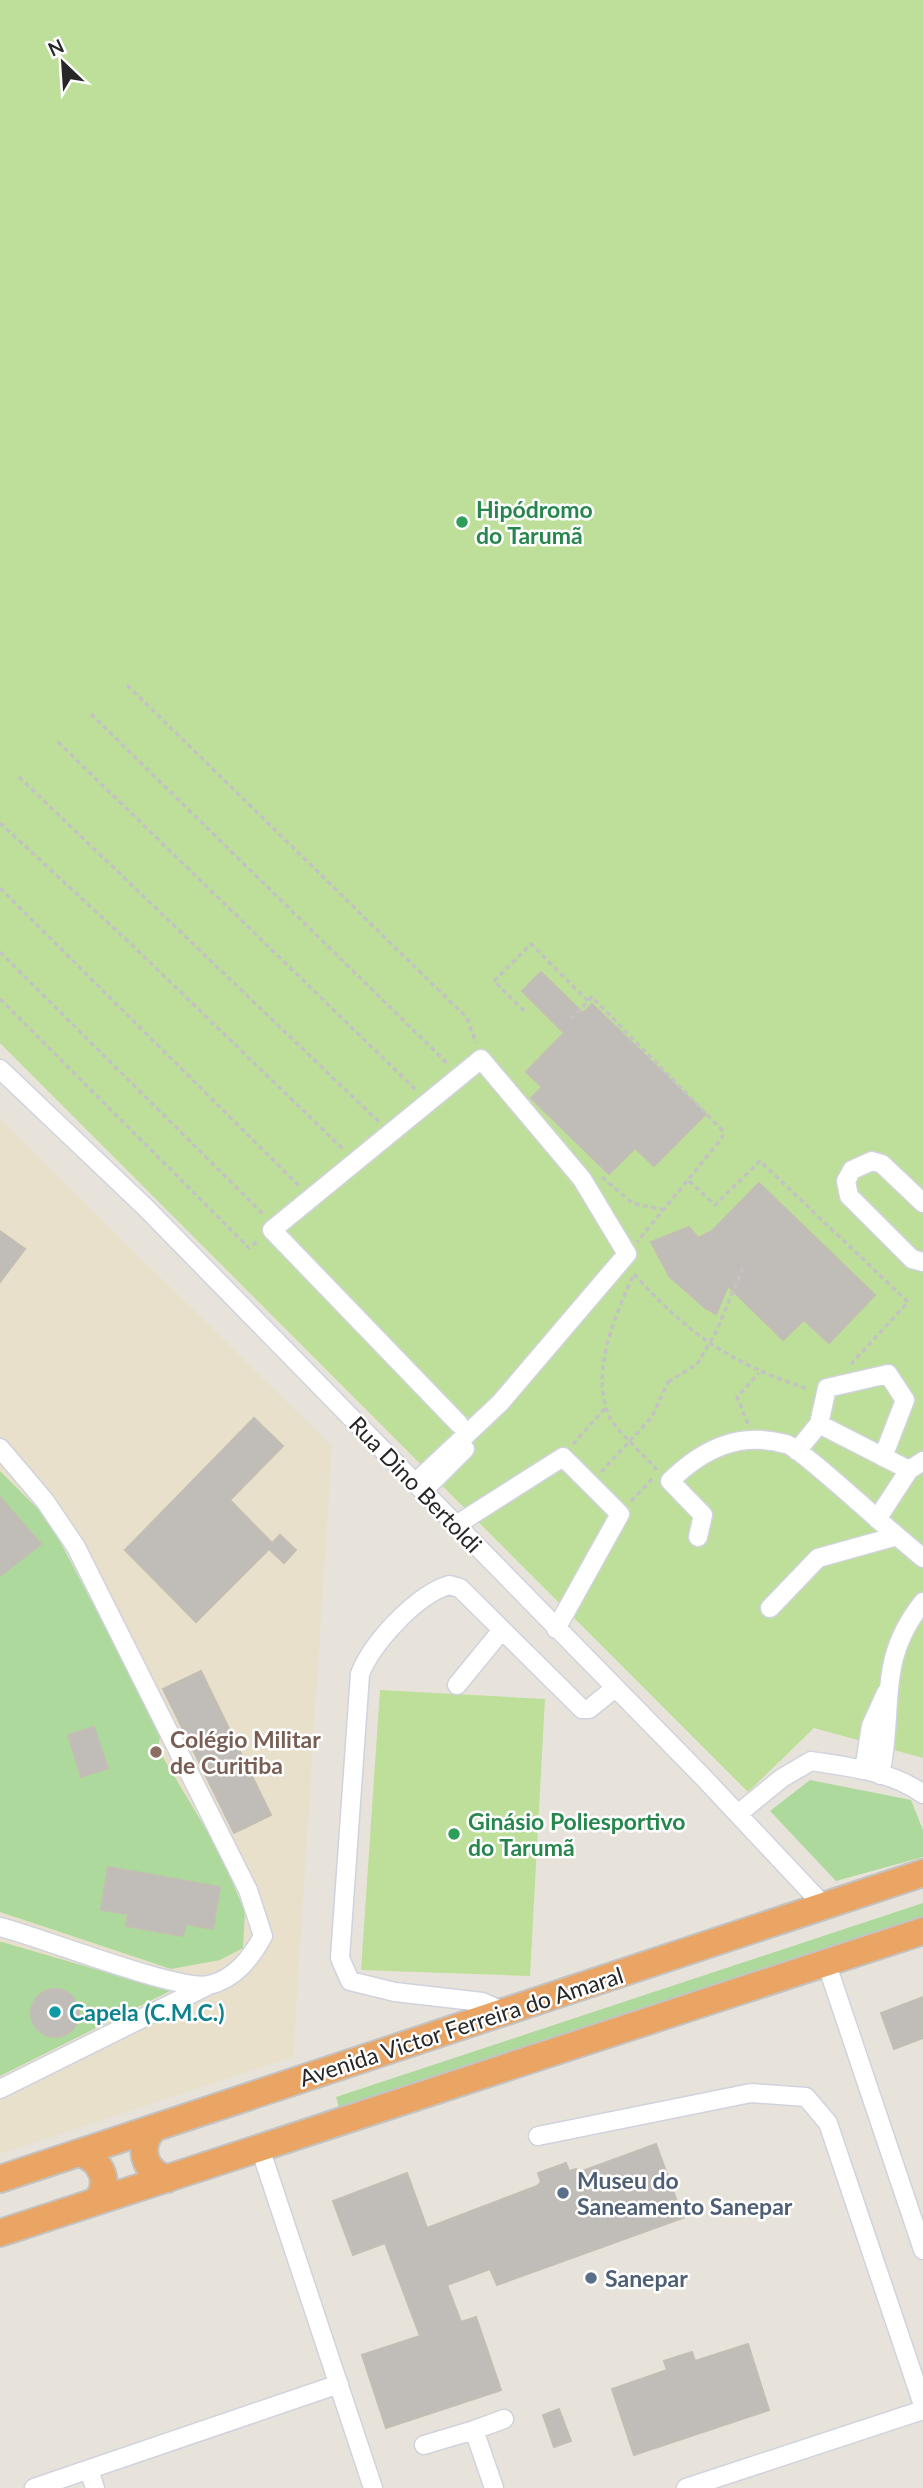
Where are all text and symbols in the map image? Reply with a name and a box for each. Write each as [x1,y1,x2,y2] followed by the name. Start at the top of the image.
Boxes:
[28,28,98,98] north arrow
[44,34,67,61] text: N
[476,495,593,549] place label: Hipódromo do Tarumã
[454,514,470,530] marker: Hipódromo do Tarumã
[344,1410,488,1558] street label: Rua Dino Bertoldi
[170,1725,321,1779] place label: Colégio Militar de Curitiba
[148,1744,164,1760] marker: Colégio Militar de Curitiba
[468,1807,685,1861] place label: Ginásio Poliesportivo do Tarumã
[446,1826,462,1842] marker: Ginásio Poliesportivo do Tarumã
[296,1960,626,2092] street label: Avenida Victor Ferreira do Amaral
[69,1998,224,2026] place label: Capela (C.M.C.)
[47,2004,63,2020] marker: Capela (C.M.C.)
[577,2166,793,2220] place label: Museu do Saneamento Sanepar
[555,2185,571,2201] marker: Museu do Saneamento Sanepar
[605,2264,688,2292] place label: Sanepar
[583,2270,599,2286] marker: Sanepar

